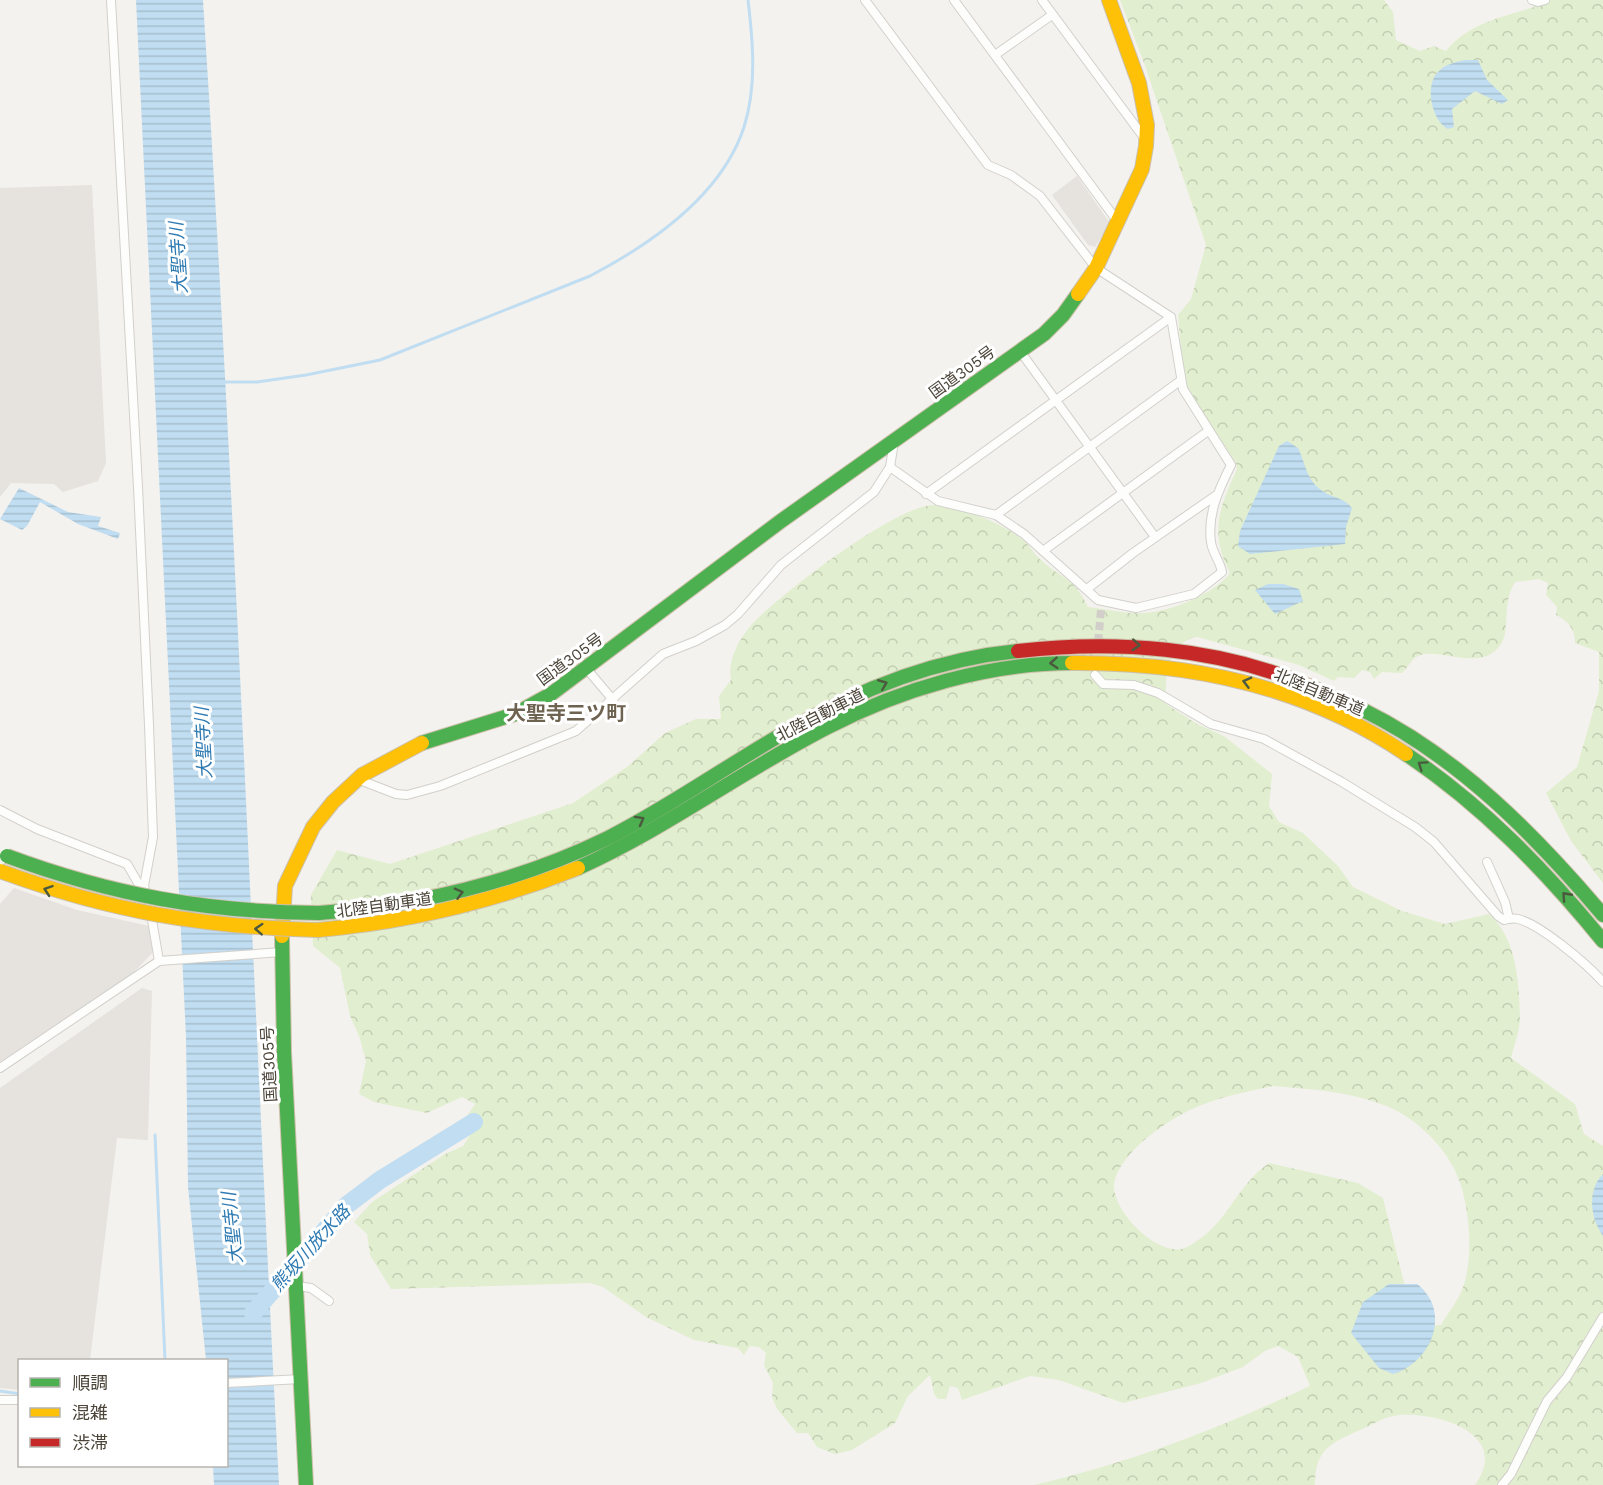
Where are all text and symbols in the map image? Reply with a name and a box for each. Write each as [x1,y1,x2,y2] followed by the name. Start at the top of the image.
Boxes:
[165,219,191,295] water label: 大聖寺川
[925,342,999,402] street label: 国道305号
[533,629,607,689] street label: 国道305号
[1131,639,1140,652] one-way arrow
[1049,656,1058,669] one-way arrow
[1271,664,1367,720] street label: 北陸自動車道
[1242,676,1252,689] one-way arrow
[876,679,887,691] one-way arrow
[773,685,867,745] street label: 北陸自動車道
[506,701,626,725] district label: 大聖寺三ツ町
[191,705,215,780] water label: 大聖寺川
[1417,761,1428,772] one-way arrow
[634,816,644,827] one-way arrow
[43,884,54,897] one-way arrow
[454,888,464,900] one-way arrow
[335,889,433,921] street label: 北陸自動車道
[1562,892,1573,903] one-way arrow
[255,923,264,936] one-way arrow
[258,1025,280,1103] street label: 国道305号
[218,1189,246,1265] water label: 大聖寺川
[266,1199,355,1295] water label: 熊坂川放水路
[18,1359,228,1467] legend
[72,1372,108,1393] text: 順調
[72,1402,108,1423] text: 混雑
[72,1432,108,1453] text: 渋滞

